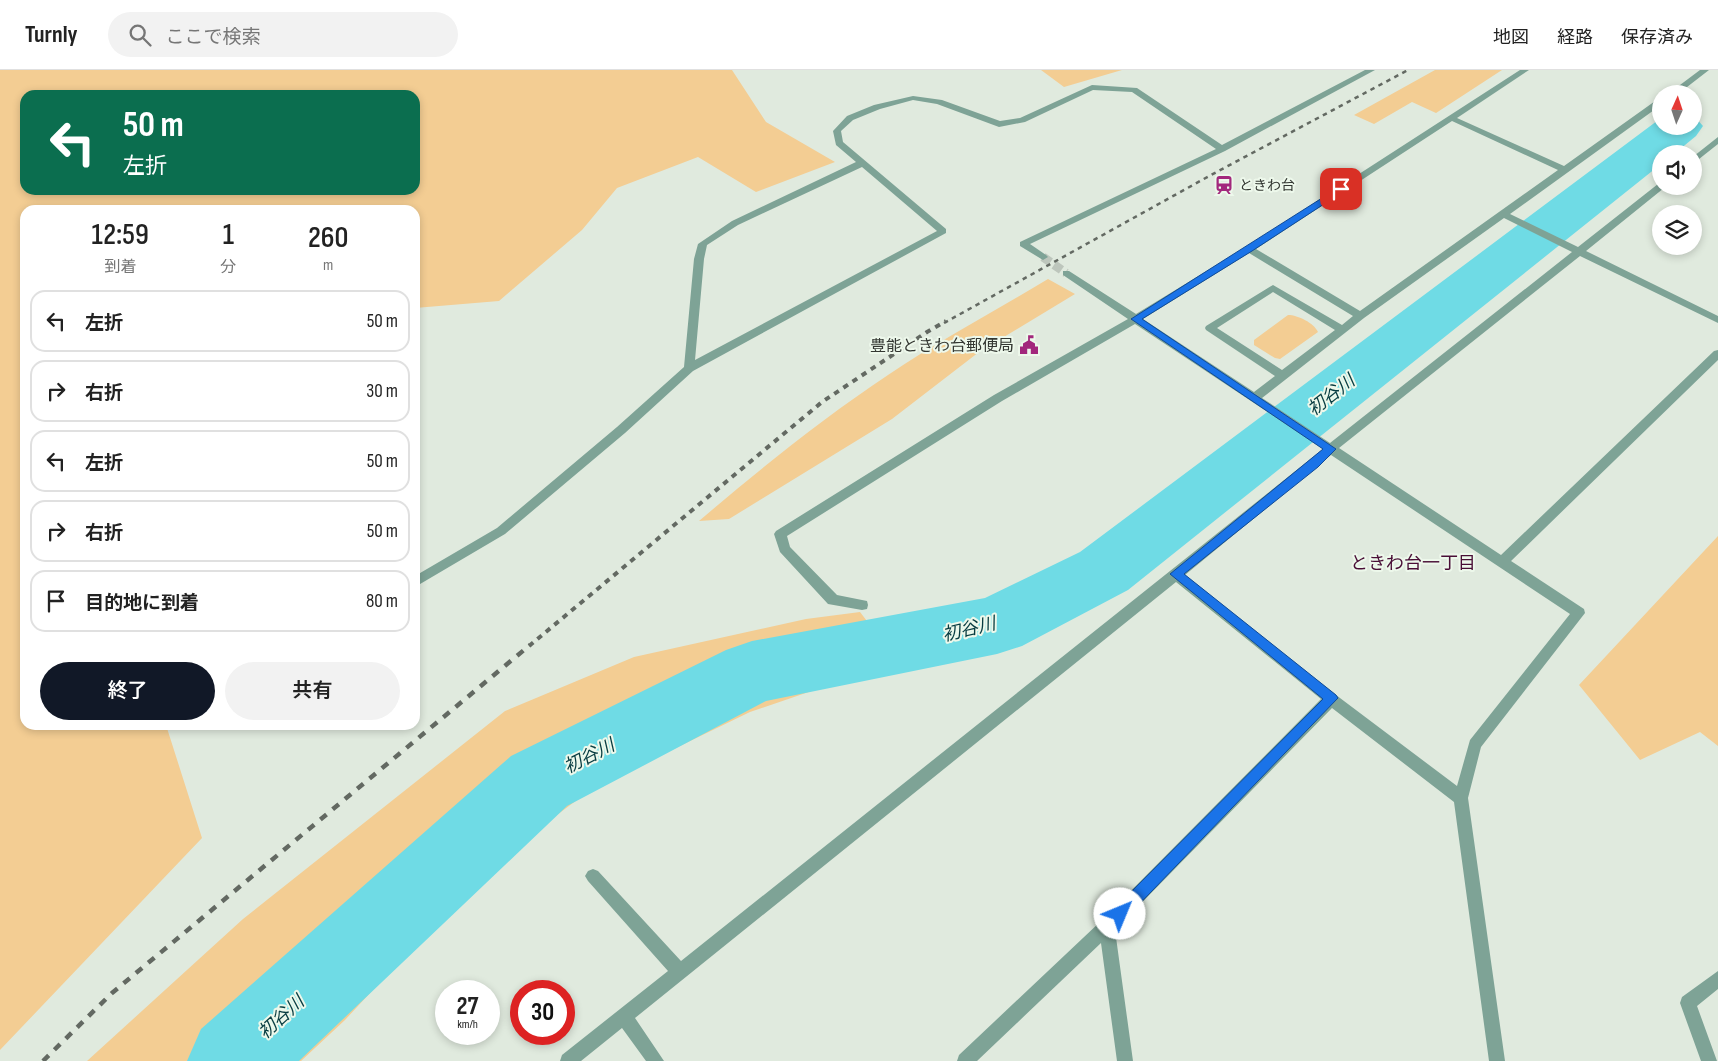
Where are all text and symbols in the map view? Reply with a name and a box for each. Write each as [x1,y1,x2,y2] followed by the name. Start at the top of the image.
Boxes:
[108,12,458,57] search box
[25,20,78,49] text: Turnly
[126,21,154,49] icon: search
[166,26,261,49] text: ここで検索
[1493,27,1529,48] text: 地図
[1557,27,1593,48] text: 経路
[1621,27,1693,48] text: 保存済み
[1652,85,1702,135] north arrow
[1652,85,1702,255] map controls
[123,104,184,147] text: 50 m
[40,110,105,175] icon: left
[1652,145,1702,195] button: sound
[123,153,167,180] text: 左折
[1320,168,1362,210] pin
[1213,174,1235,196] station icon: ときわ台
[1327,175,1355,203] icon: arrive
[1239,177,1295,194] place label: ときわ台
[1652,205,1702,255] button: layers
[92,217,149,253] text: 12:59
[223,217,234,253] text: 1
[308,220,348,256] text: 260
[323,256,333,275] text: m
[104,258,136,277] text: 到着
[220,258,236,277] text: 分
[42,307,70,335] icon: left
[367,310,398,333] text: 50 m
[85,312,123,335] text: 左折
[1018,334,1040,356] public building icon: 豊能ときわ台郵便局
[870,337,1014,356] place label: 豊能ときわ台郵便局
[1304,369,1361,420] water label: 初谷川
[42,377,70,405] icon: right
[366,380,398,403] text: 30 m
[85,382,123,405] text: 右折
[42,447,70,475] icon: left
[367,450,398,473] text: 50 m
[85,452,123,475] text: 左折
[42,517,70,545] icon: right
[367,520,398,543] text: 50 m
[85,522,123,545] text: 右折
[1350,553,1476,574] district label: ときわ台一丁目
[42,587,70,615] icon: arrive
[366,590,398,613] text: 80 m
[85,592,199,615] text: 目的地に到着
[940,613,1000,646] water label: 初谷川
[40,662,215,720] button: 終了
[225,662,400,720] button: 共有
[560,734,620,778] water label: 初谷川
[1093,887,1145,939] position arrow
[510,980,575,1045] speed limit sign: 30
[254,990,310,1043] water label: 初谷川
[457,991,478,1022] text: 27
[457,1017,478,1032] text: km/h

